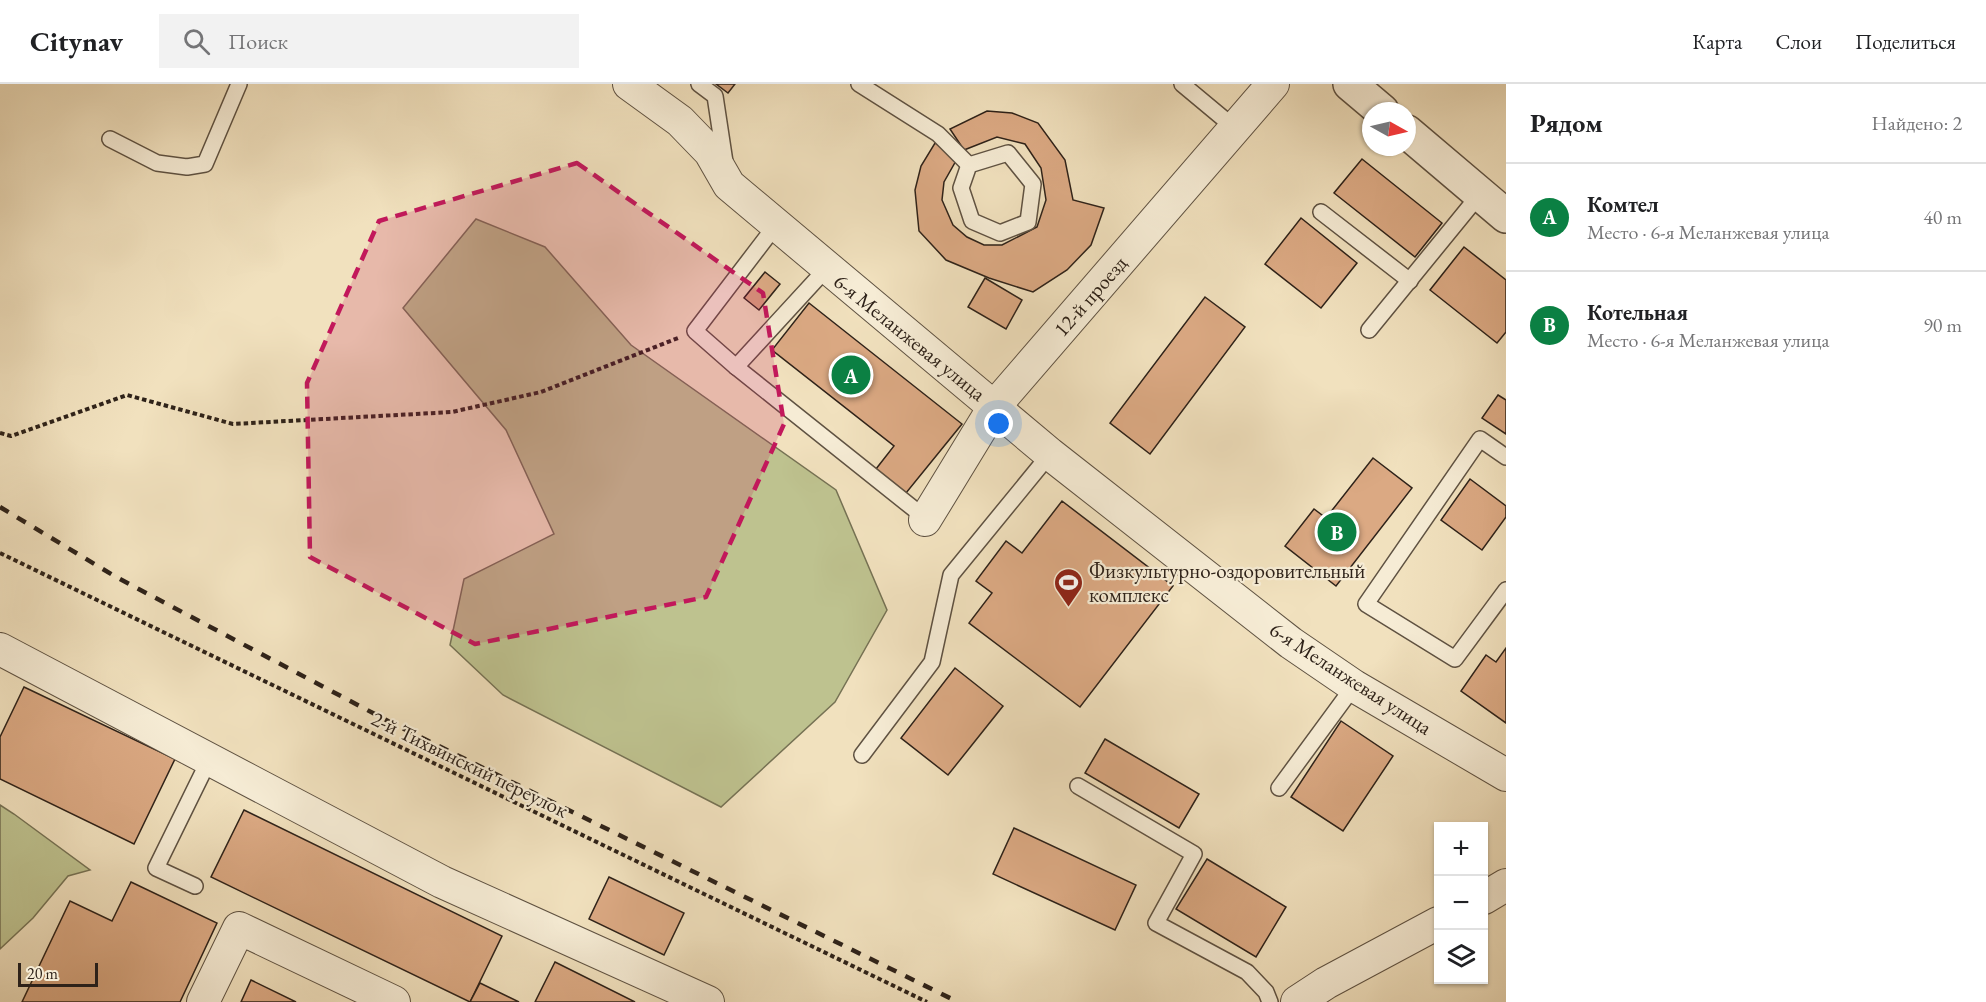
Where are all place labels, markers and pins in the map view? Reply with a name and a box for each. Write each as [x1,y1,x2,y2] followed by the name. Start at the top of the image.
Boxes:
[832,352,870,398] pin: A
[1318,510,1356,554] pin: B
[1089,557,1365,608] place label: Физкультурно-оздоровительный комплекс
[1052,566,1084,608] sports icon: Физкультурно-оздоровительный комплекс

